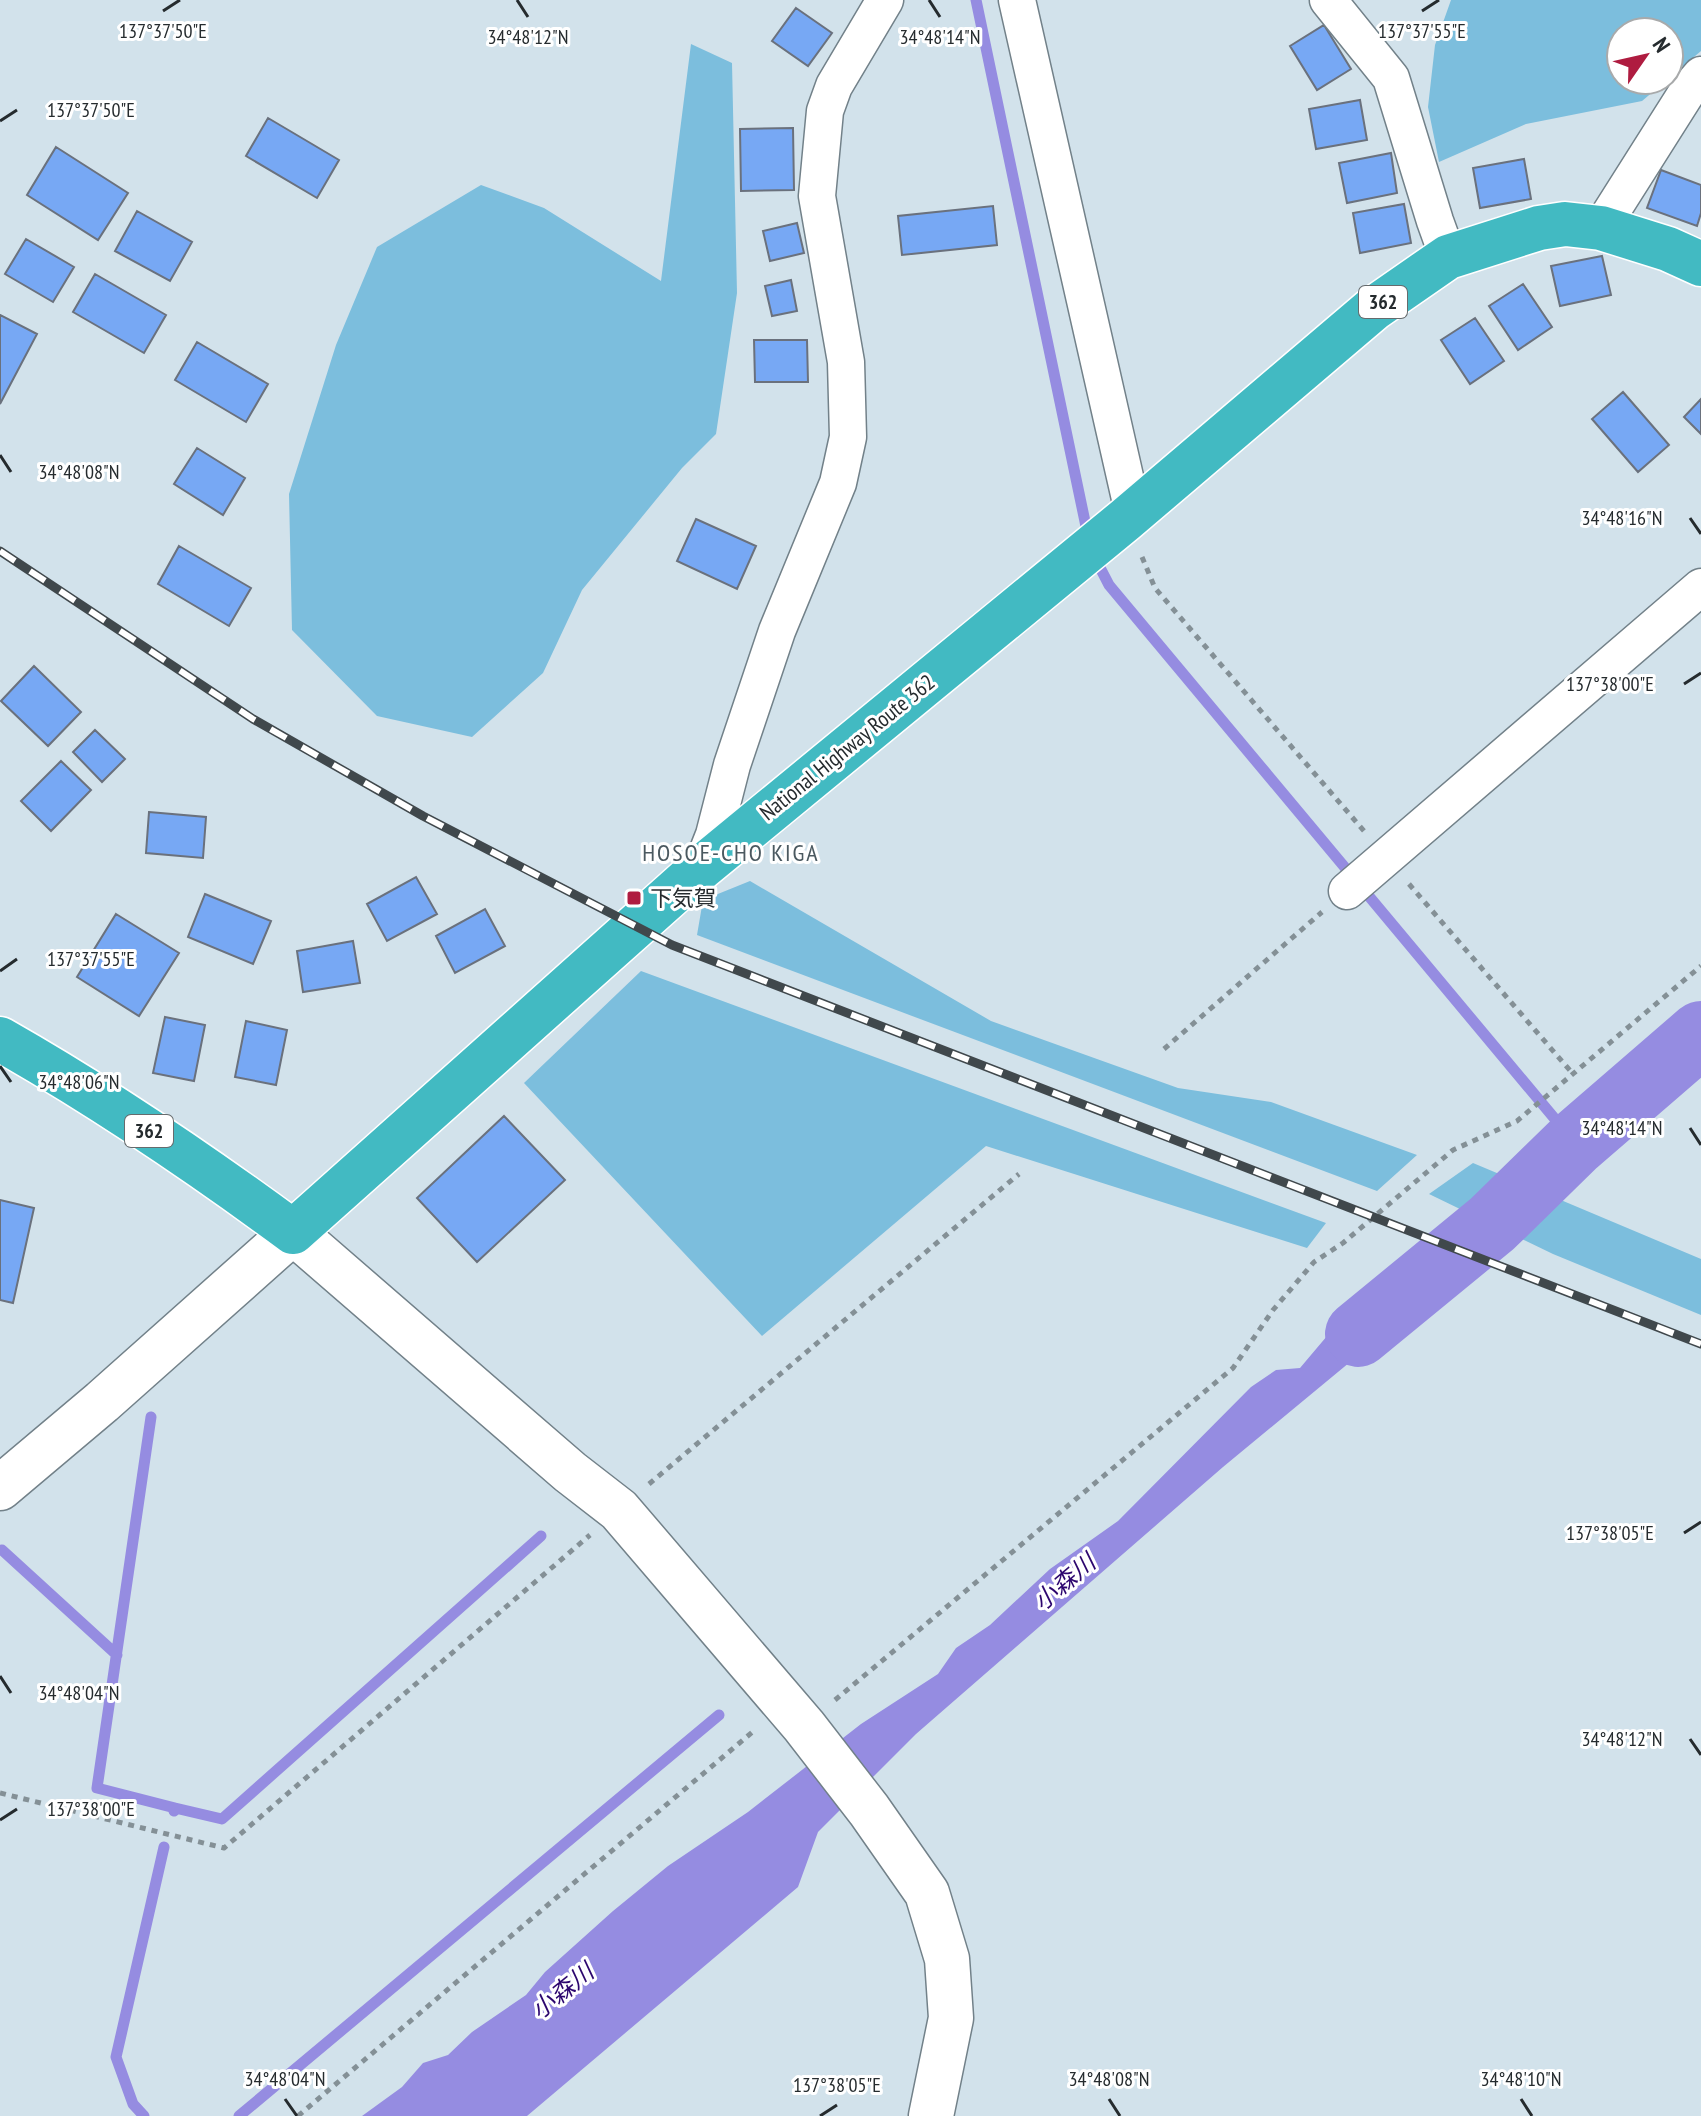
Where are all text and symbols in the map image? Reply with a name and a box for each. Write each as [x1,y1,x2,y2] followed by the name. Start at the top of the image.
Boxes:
[1605,16,1685,96] north arrow
[119,18,207,44] text: 137°37'50"E
[1378,18,1466,44] text: 137°37'55"E
[488,24,568,50] text: 34°48'12"N
[900,24,980,50] text: 34°48'14"N
[1647,32,1677,58] text: N
[47,97,135,123] text: 137°37'50"E
[1359,286,1407,318] road number: 362
[39,459,119,485] text: 34°48'08"N
[1582,505,1662,531] text: 34°48'16"N
[754,668,940,826] street label: National Highway Route 362
[1566,671,1654,697] text: 137°38'00"E
[642,837,820,868] district label: HOSOE-CHO KIGA
[650,884,716,912] place label: 下気賀
[625,889,643,907] marker: 下気賀
[47,946,135,972] text: 137°37'55"E
[39,1069,119,1095] text: 34°48'06"N
[125,1115,173,1147] road number: 362
[1582,1115,1662,1141] text: 34°48'14"N
[1566,1520,1654,1546] text: 137°38'05"E
[1026,1545,1104,1617] water label: 小森川
[39,1680,119,1706] text: 34°48'04"N
[1582,1726,1662,1752] text: 34°48'12"N
[47,1796,135,1822] text: 137°38'00"E
[524,1954,602,2026] water label: 小森川
[245,2066,325,2092] text: 34°48'04"N
[1069,2066,1149,2092] text: 34°48'08"N
[1481,2066,1561,2092] text: 34°48'10"N
[793,2072,881,2098] text: 137°38'05"E

